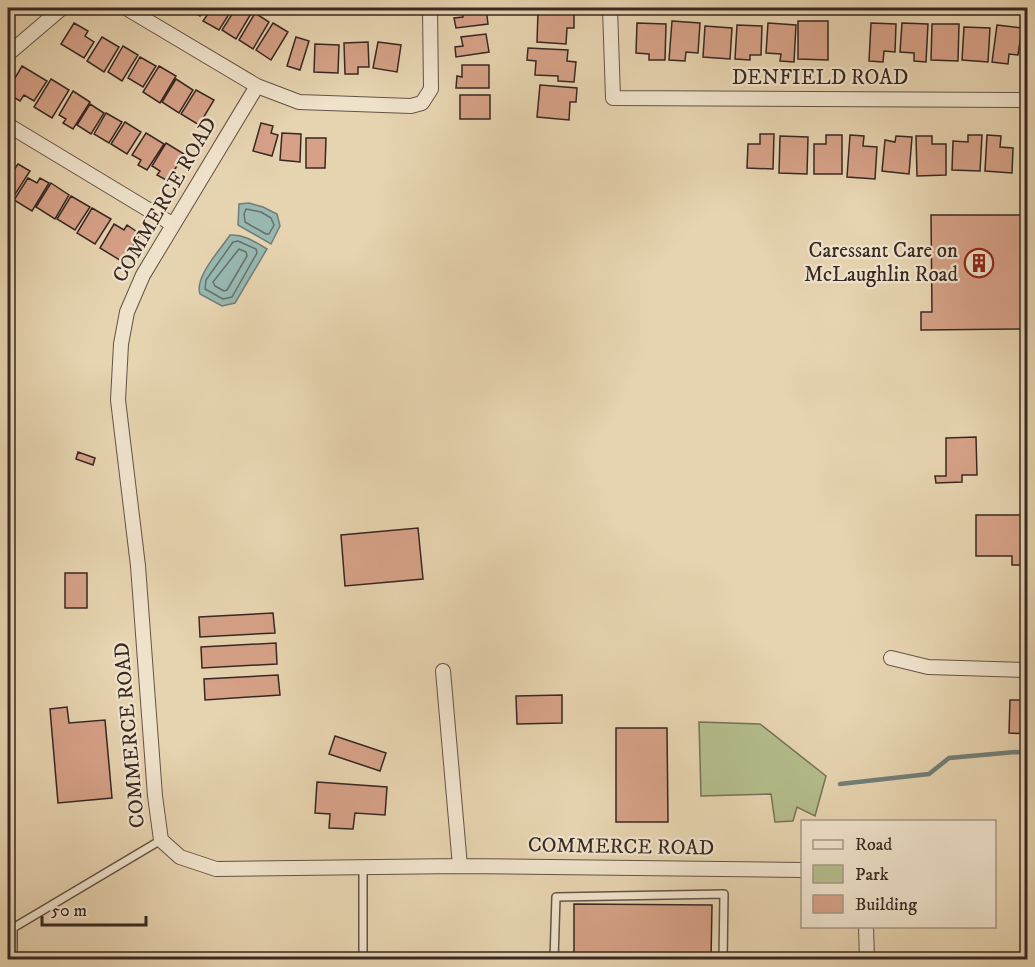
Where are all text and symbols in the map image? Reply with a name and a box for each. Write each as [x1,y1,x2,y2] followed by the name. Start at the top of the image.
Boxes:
[732,65,908,91] street label: DENFIELD ROAD
[107,113,223,287] street label: COMMERCE ROAD
[804,238,959,288] place label: Caressant Care on McLaughlin Road
[963,247,995,279] building icon: Caressant Care on McLaughlin Road
[109,641,151,829] street label: COMMERCE ROAD
[801,820,996,928] legend
[527,832,715,862] street label: COMMERCE ROAD
[855,834,892,856] text: Road
[855,864,889,886] text: Park
[42,889,146,927] scale bar
[855,894,917,916] text: Building
[51,900,87,922] text: 50 m

